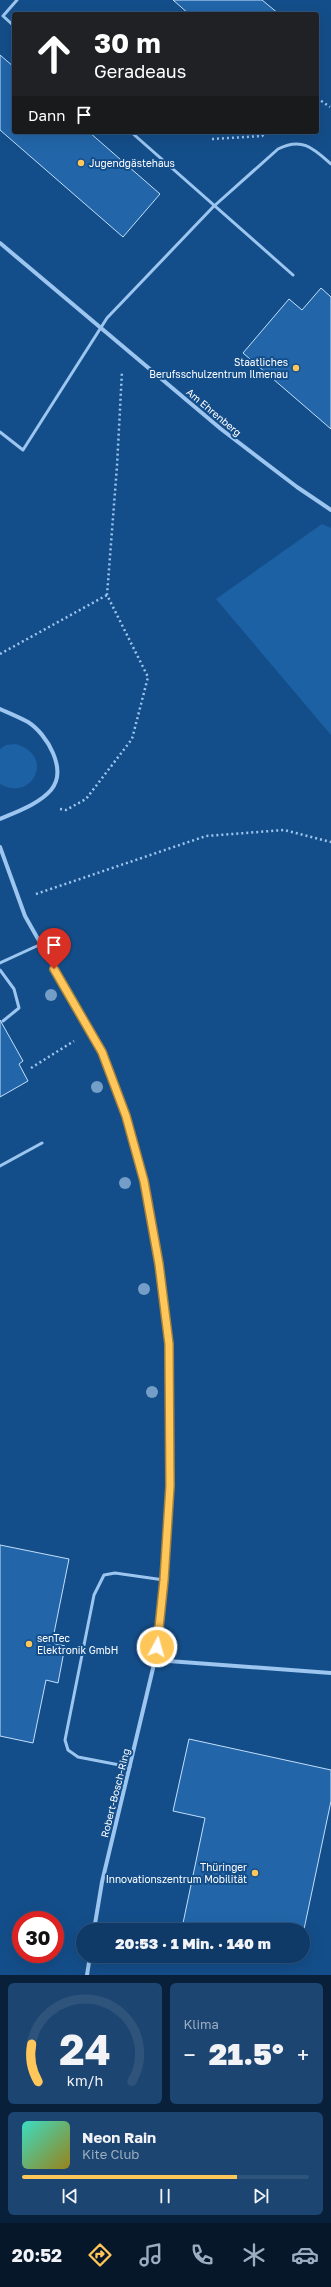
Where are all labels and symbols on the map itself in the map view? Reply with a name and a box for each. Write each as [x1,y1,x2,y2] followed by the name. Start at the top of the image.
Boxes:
[89,157,175,169] place label: Jugendgästehaus
[76,158,86,168] marker: Jugendgästehaus
[149,356,288,380] place label: Staatliches Berufsschulzentrum Ilmenau
[291,363,301,373] marker: Staatliches Berufsschulzentrum Ilmenau
[184,386,244,438] street label: Am Ehrenberg
[37,928,71,969] pin
[136,1626,178,1668] position arrow
[37,1632,118,1656] place label: senTec Elektronik GmbH
[24,1639,34,1649] marker: senTec Elektronik GmbH
[98,1747,132,1839] street label: Robert-Bosch-Ring
[106,1861,247,1885] place label: Thüringer Innovationszentrum Mobilität
[250,1868,260,1878] marker: Thüringer Innovationszentrum Mobilität
[12,1911,64,1963] speed limit sign: 30

